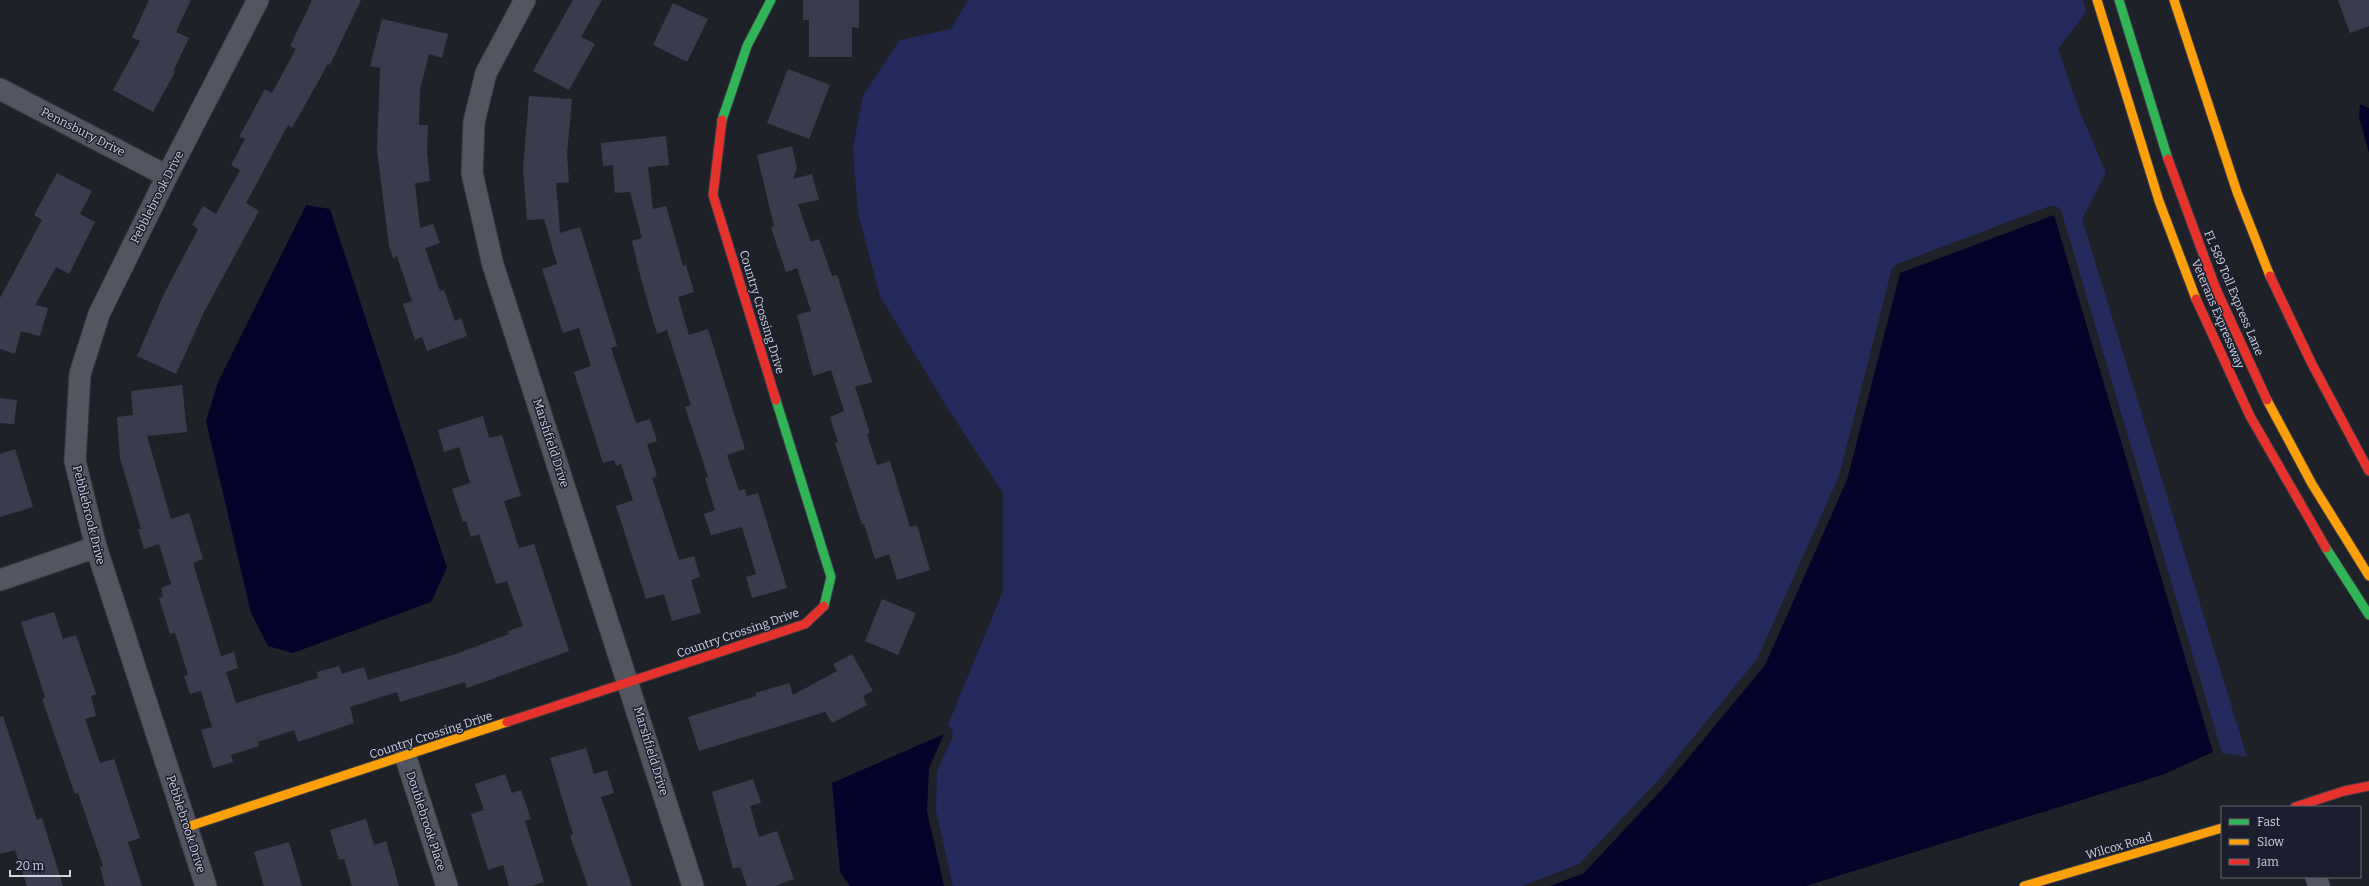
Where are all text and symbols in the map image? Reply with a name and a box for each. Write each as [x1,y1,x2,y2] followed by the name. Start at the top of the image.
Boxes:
[39,105,127,159] street label: Pennsbury Drive
[128,148,186,246] street label: Pebblebrook Drive
[2201,228,2267,358] street label: FL 589 Toll Express Lane
[737,248,787,376] street label: Country Crossing Drive
[2189,257,2248,371] street label: Veterans Expressway
[530,397,572,489] street label: Marshfield Drive
[70,464,108,566] street label: Pebblebrook Drive
[675,605,801,661] street label: Country Crossing Drive
[631,705,671,797] street label: Marshfield Drive
[368,708,494,762] street label: Country Crossing Drive
[403,769,449,873] street label: Doublebrook Place
[164,773,208,875] street label: Pebblebrook Drive
[2221,806,2361,878] legend
[2257,815,2281,829] text: Fast
[2084,830,2154,862] street label: Wilcox Road
[2257,835,2284,849] text: Slow
[10,852,70,878] scale bar
[2256,855,2279,869] text: Jam
[16,859,45,873] text: 20 m

